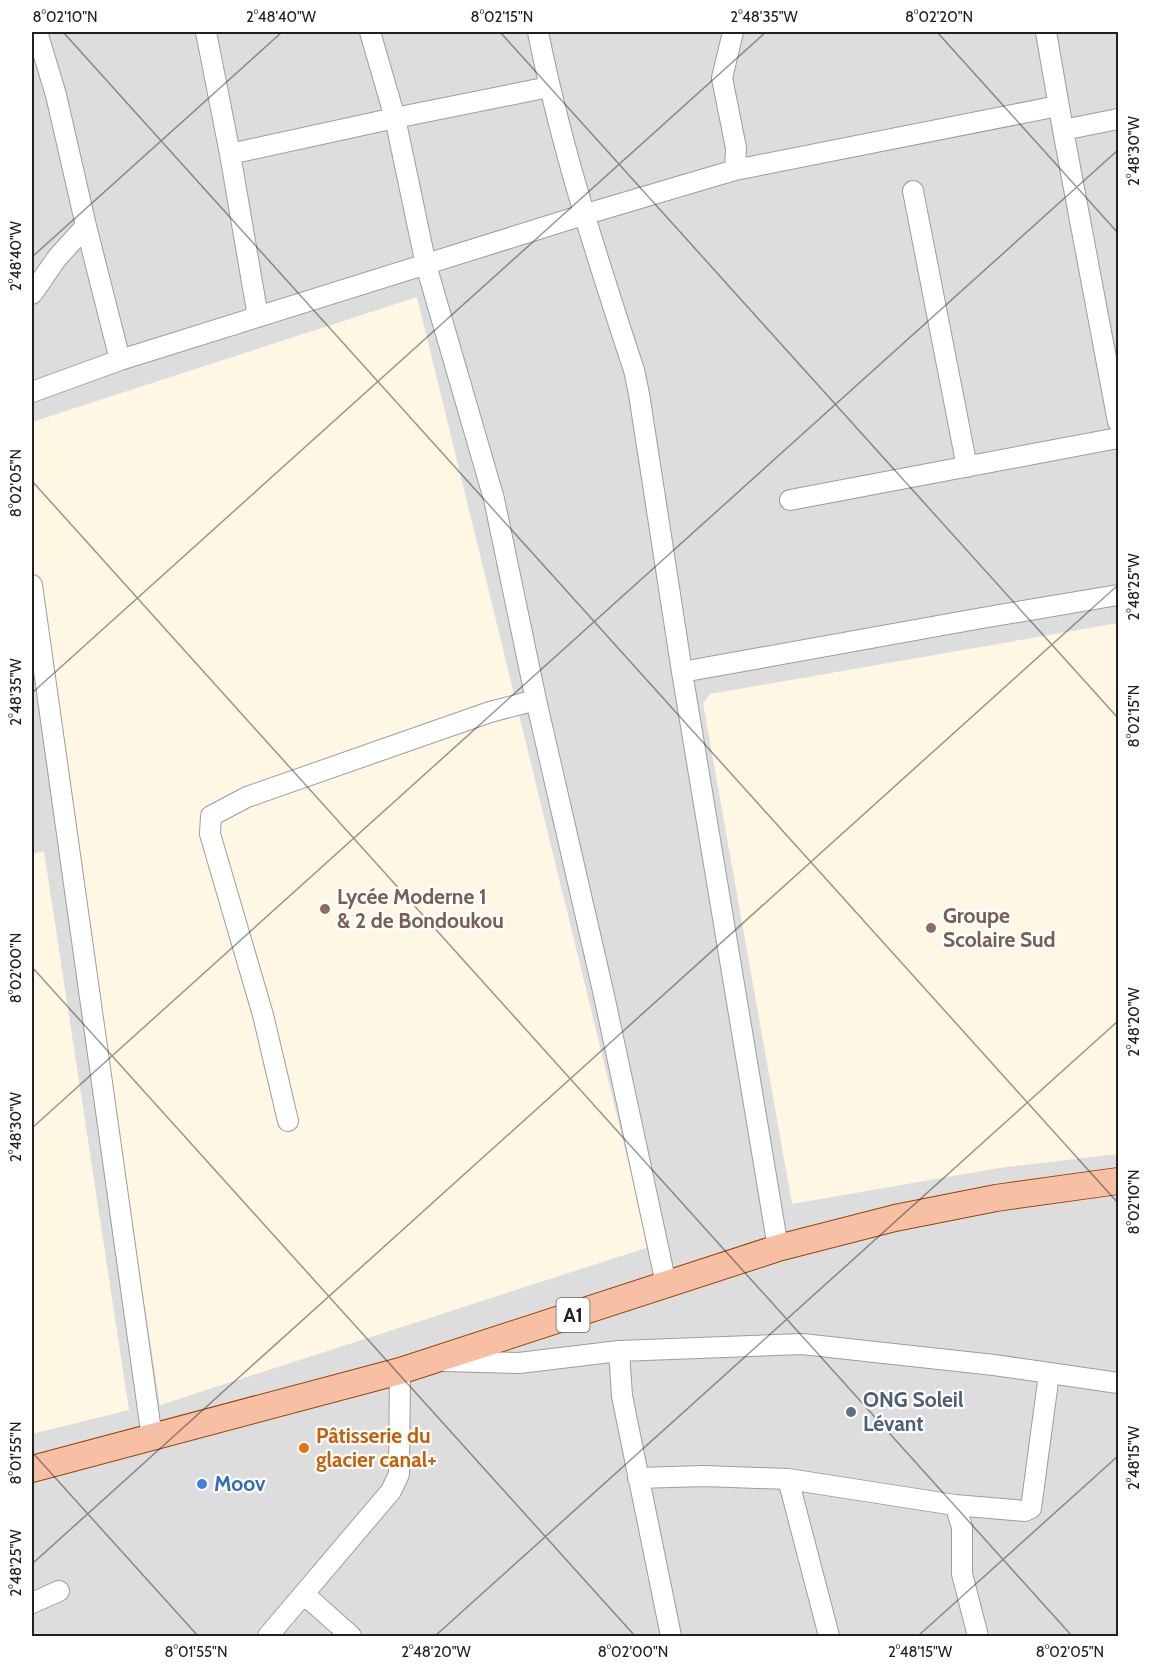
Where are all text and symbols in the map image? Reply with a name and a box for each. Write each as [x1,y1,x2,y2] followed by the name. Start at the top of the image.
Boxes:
[32,8,98,26] text: 8°02'10"N
[246,8,317,26] text: 2°48'40"W
[471,8,533,26] text: 8°02'15"N
[730,8,799,26] text: 2°48'35"W
[905,8,973,26] text: 8°02'20"N
[1125,115,1143,186] text: 2°48'30"W
[7,220,25,291] text: 2°48'40"W
[7,449,25,517] text: 8°02'05"N
[1125,553,1143,621] text: 2°48'25"W
[7,657,25,726] text: 2°48'35"W
[1125,685,1143,747] text: 8°02'15"N
[337,884,504,933] place label: Lycée Moderne 1 & 2 de Bondoukou
[318,902,332,916] marker: Lycée Moderne 1 & 2 de Bondoukou
[943,903,1056,952] place label: Groupe Scolaire Sud
[924,921,938,935] marker: Groupe Scolaire Sud
[7,933,25,1003] text: 8°02'00"N
[1125,986,1143,1057] text: 2°48'20"W
[7,1091,25,1162] text: 2°48'30"W
[1125,1169,1143,1235] text: 8°02'10"N
[556,1298,590,1332] road number: A1
[863,1387,964,1436] place label: ONG Soleil Lévant
[844,1405,858,1419] marker: ONG Soleil Lévant
[7,1421,25,1485] text: 8°01'55"N
[316,1423,437,1472] place label: Pâtisserie du glacier canal+
[1125,1425,1143,1490] text: 2°48'15"W
[297,1441,311,1455] marker: Pâtisserie du glacier canal+
[214,1471,266,1496] place label: Moov
[195,1477,209,1491] marker: Moov
[7,1529,25,1597] text: 2°48'25"W
[164,1643,228,1661] text: 8°01'55"N
[401,1643,472,1661] text: 2°48'20"W
[598,1643,668,1661] text: 8°02'00"N
[888,1643,953,1661] text: 2°48'15"W
[1036,1643,1104,1661] text: 8°02'05"N

